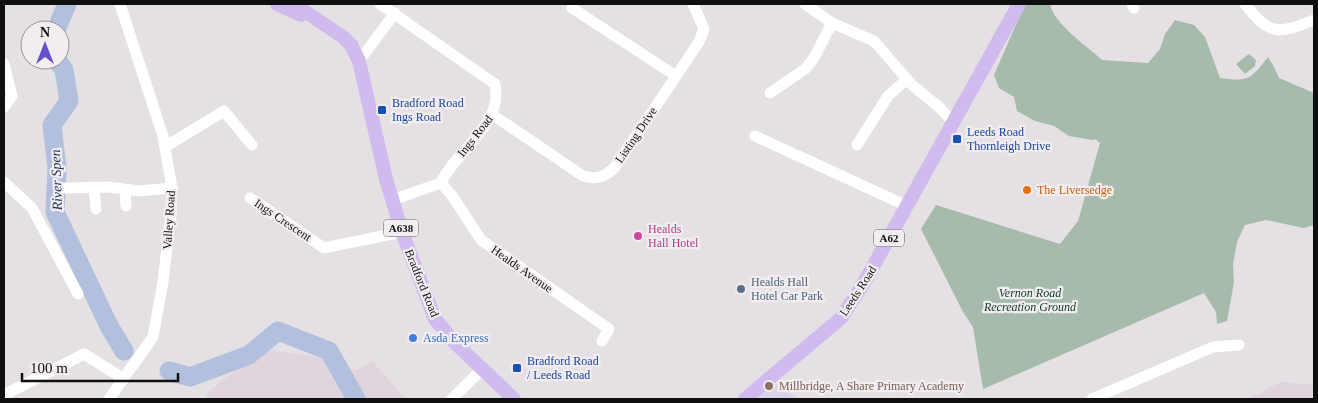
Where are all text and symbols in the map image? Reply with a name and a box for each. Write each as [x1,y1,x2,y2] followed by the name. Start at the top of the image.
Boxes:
[20,20,70,70] north arrow
[40,25,50,40] text: N
[392,96,464,124] place label: Bradford Road Ings Road
[376,104,388,116] marker: Bradford Road Ings Road
[612,104,660,166] street label: Listing Drive
[454,112,496,160] street label: Ings Road
[967,125,1051,153] place label: Leeds Road Thornleigh Drive
[951,133,963,145] marker: Leeds Road Thornleigh Drive
[48,149,65,212] water label: River Spen
[1037,183,1112,197] place label: The Liversedge
[1021,184,1033,196] marker: The Liversedge
[160,190,178,250] street label: Valley Road
[252,196,315,245] street label: Ings Crescent
[384,220,418,237] road number: A638
[648,222,699,250] place label: Healds Hall Hotel
[632,230,644,242] marker: Healds Hall Hotel
[874,230,904,247] road number: A62
[488,243,556,295] street label: Healds Avenue
[402,247,442,319] street label: Bradford Road
[837,263,879,319] street label: Leeds Road
[751,275,823,303] place label: Healds Hall Hotel Car Park
[735,283,747,295] marker: Healds Hall Hotel Car Park
[983,286,1077,314] park label: Vernon Road Recreation Ground
[423,331,489,345] place label: Asda Express
[407,332,419,344] marker: Asda Express
[22,350,179,382] scale bar
[527,354,599,382] place label: Bradford Road / Leeds Road
[30,360,68,376] text: 100 m
[511,362,523,374] marker: Bradford Road / Leeds Road
[779,379,964,393] place label: Millbridge, A Share Primary Academy
[763,380,775,392] marker: Millbridge, A Share Primary Academy

